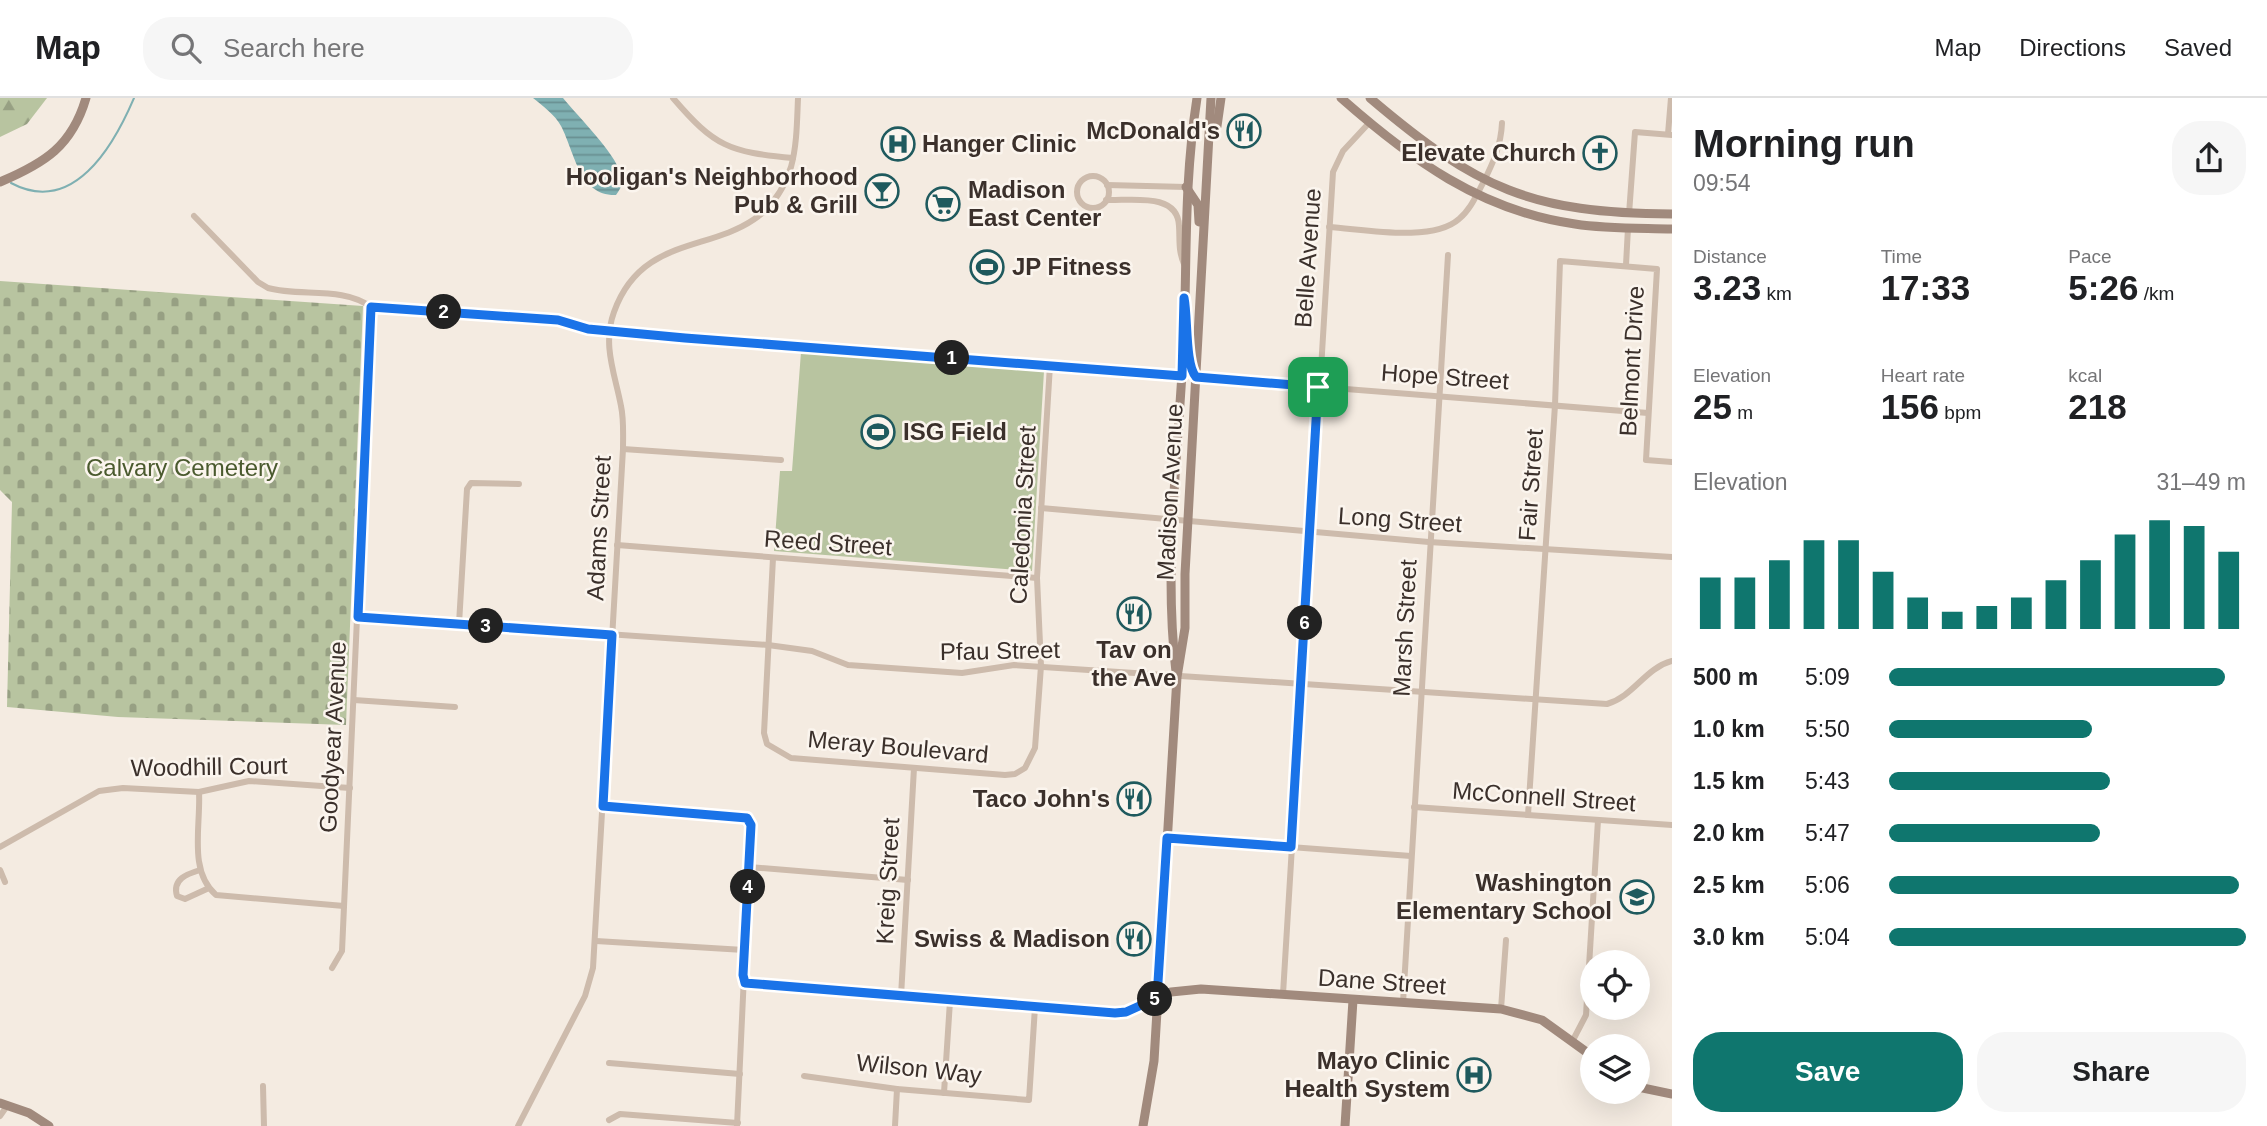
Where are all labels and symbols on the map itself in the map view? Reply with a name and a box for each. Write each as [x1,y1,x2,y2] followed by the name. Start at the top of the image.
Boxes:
[1225,112,1263,150] restaurant icon: McDonald's
[1086,117,1220,144] place label: McDonald's
[879,125,917,163] hospital icon: Hanger Clinic
[922,130,1077,157] place label: Hanger Clinic
[1581,134,1619,172] church icon: Elevate Church
[1401,139,1576,166] place label: Elevate Church
[566,163,858,218] place label: Hooligan's Neighborhood Pub & Grill
[863,172,901,210] bar icon: Hooligan's Neighborhood Pub & Grill
[968,176,1101,231] place label: Madison East Center
[924,185,962,223] supermarket icon: Madison East Center
[1289,187,1326,329] street label: Belle Avenue
[968,248,1006,286] sports icon: JP Fitness
[1012,253,1132,280] place label: JP Fitness
[1614,285,1649,437] street label: Belmont Drive
[426,294,462,330] pin: 2
[934,341,970,376] pin: 1
[1288,357,1348,417] pin
[1380,359,1510,394] street label: Hope Street
[1151,403,1188,581] street label: Madison Avenue
[859,413,897,451] sports icon: ISG Field
[903,418,1007,445] place label: ISG Field
[1004,425,1041,605] street label: Caledonia Street
[1513,428,1548,542] street label: Fair Street
[86,454,278,481] park label: Calvary Cemetery
[581,454,616,601] street label: Adams Street
[1337,502,1463,537] street label: Long Street
[763,525,893,560] street label: Reed Street
[1387,558,1422,697] street label: Marsh Street
[1115,595,1153,633] restaurant icon: Tav on the Ave
[1288,606,1322,640] pin: 6
[468,608,504,644] pin: 3
[940,636,1061,665] street label: Pfau Street
[1092,636,1176,691] place label: Tav on the Ave
[314,641,351,833] street label: Goodyear Avenue
[807,725,990,768] street label: Meray Boulevard
[130,752,288,781] street label: Woodhill Court
[1451,777,1637,816] street label: McConnell Street
[1115,780,1153,818] restaurant icon: Taco John's
[973,785,1110,812] place label: Taco John's
[871,817,904,945] street label: Kreig Street
[1396,869,1612,924] place label: Washington Elementary School
[730,870,766,904] pin: 4
[1618,878,1656,916] school or university icon: Washington Elementary School
[1115,920,1153,958] restaurant icon: Swiss & Madison
[914,925,1110,952] place label: Swiss & Madison
[1317,964,1447,999] street label: Dane Street
[1138,982,1172,1016] pin: 5
[1285,1047,1450,1102] place label: Mayo Clinic Health System
[855,1049,983,1089] street label: Wilson Way
[1455,1056,1493,1094] hospital icon: Mayo Clinic Health System

